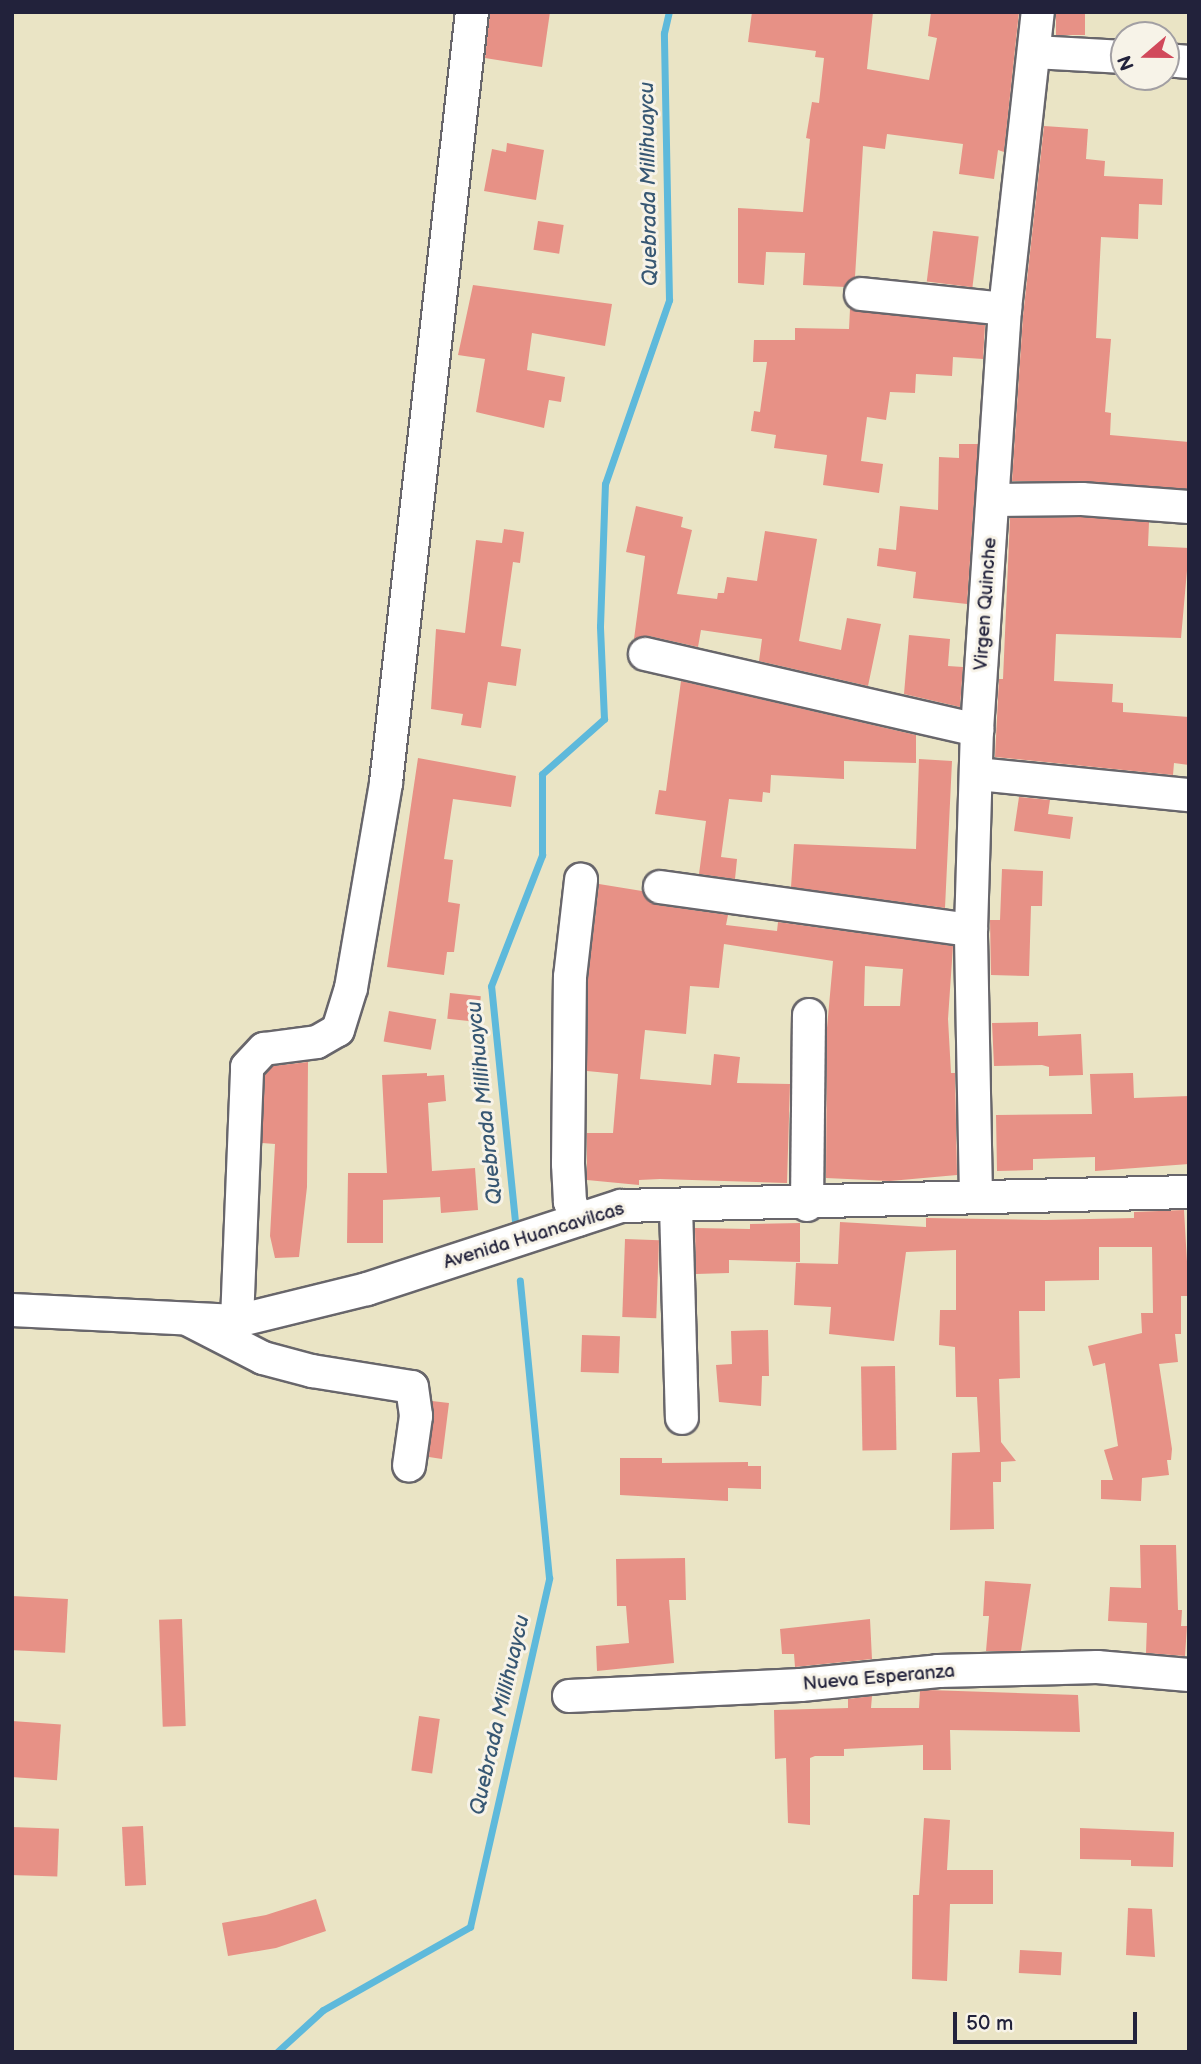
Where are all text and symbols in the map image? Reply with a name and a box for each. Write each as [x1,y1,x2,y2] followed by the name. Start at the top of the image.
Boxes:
[1110,21,1180,91] north arrow
[1113,52,1140,73] text: N
[635,82,663,286] water label: Quebrada Millihuaycu
[970,537,1002,671] street label: Virgen Quinche
[462,1000,508,1206] water label: Quebrada Millihuaycu
[441,1198,627,1274] street label: Avenida Huancavilcas
[465,1613,535,1817] water label: Quebrada Millihuaycu
[802,1660,956,1696] street label: Nueva Esperanza
[956,1997,1140,2041] scale bar
[966,2011,1013,2036] text: 50 m

